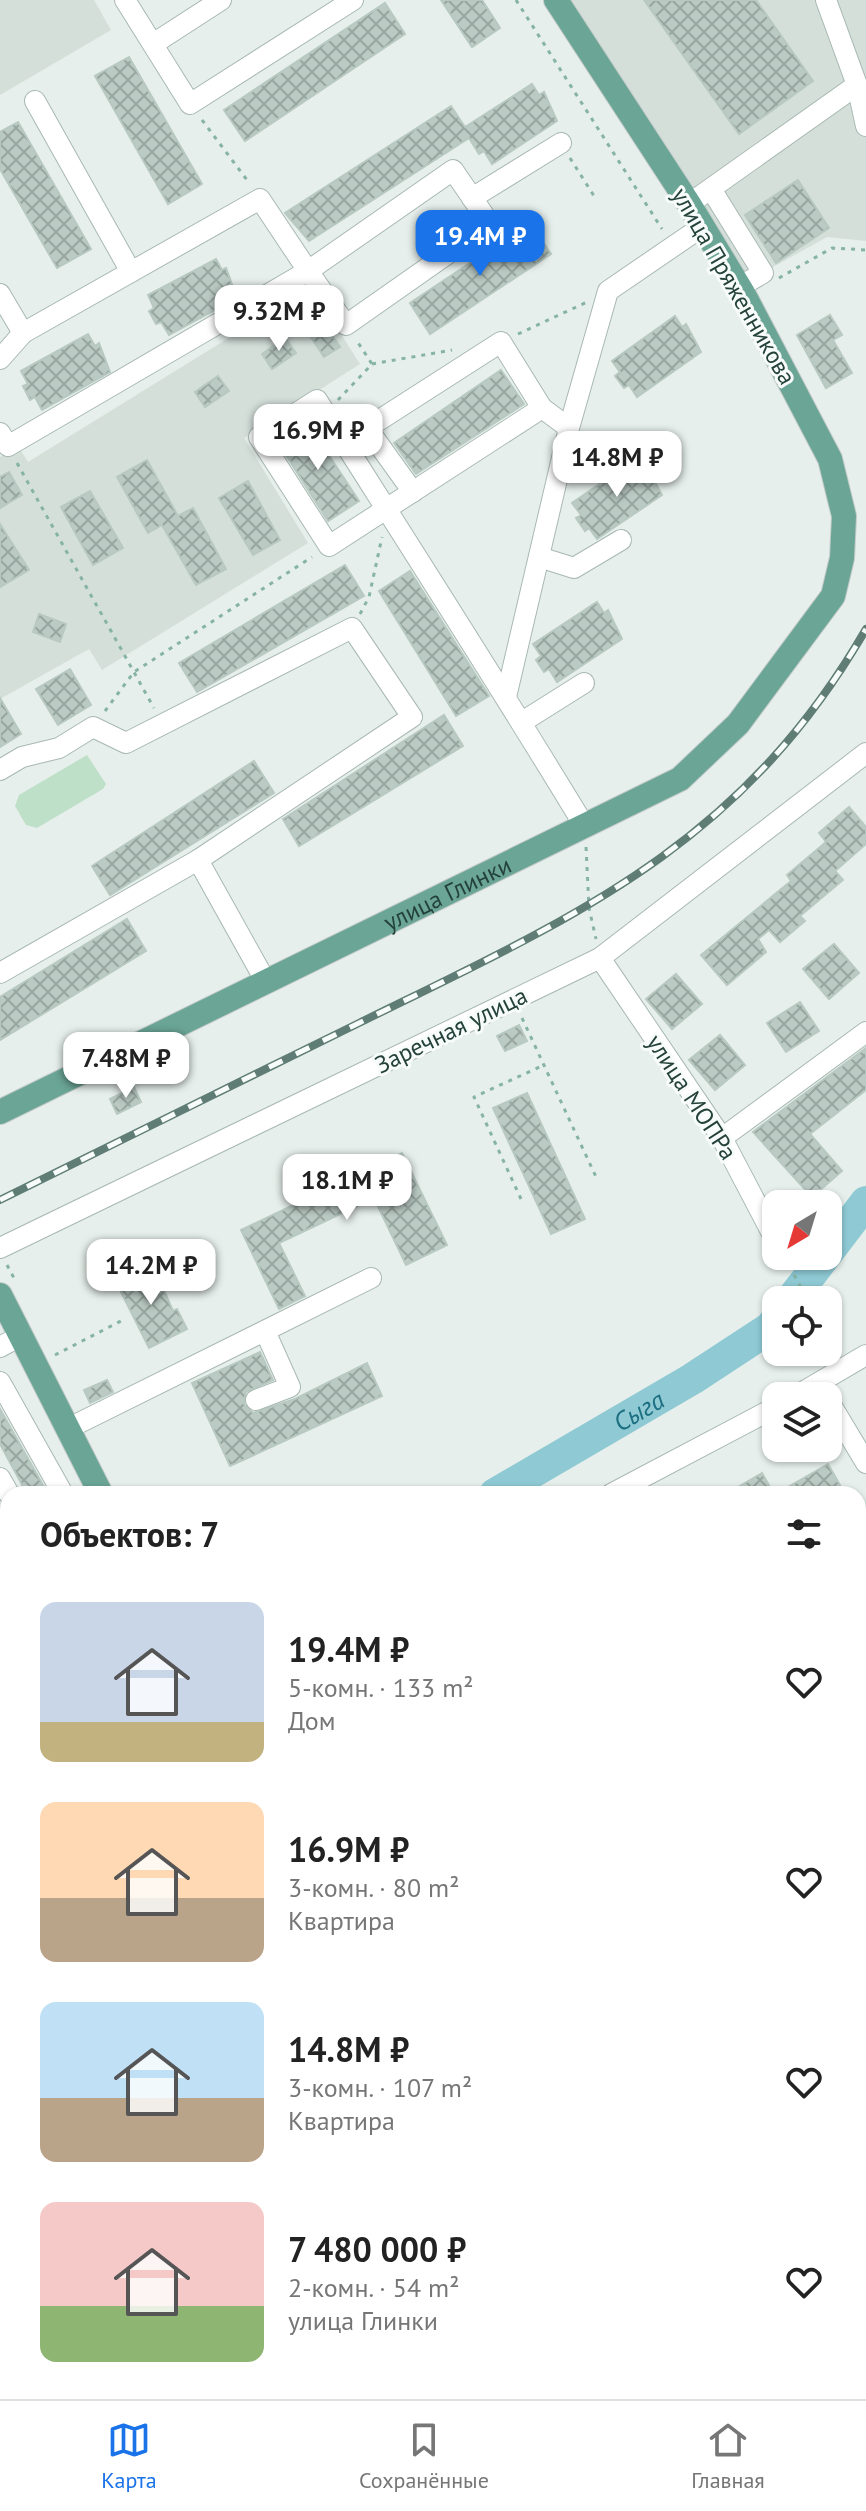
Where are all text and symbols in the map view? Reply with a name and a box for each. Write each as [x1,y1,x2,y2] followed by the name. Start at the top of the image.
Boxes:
[665,182,803,390] street label: улица Пряженникова
[406,210,554,278] pin: 19.4M ₽
[434,219,526,252] text: 19.4M ₽
[205,285,353,353] pin: 9.32M ₽
[233,294,325,327] text: 9.32M ₽
[244,404,392,472] pin: 16.9M ₽
[272,413,364,446] text: 16.9M ₽
[543,431,691,499] pin: 14.8M ₽
[571,440,663,473] text: 14.8M ₽
[378,849,516,937] street label: улица Глинки
[370,980,532,1080] street label: Заречная улица
[640,1029,744,1165] street label: улица МОПРа
[52,1032,200,1100] pin: 7.48M ₽
[81,1041,171,1074] text: 7.48M ₽
[273,1154,421,1222] pin: 18.1M ₽
[301,1163,393,1196] text: 18.1M ₽
[762,1190,842,1270] north arrow
[762,1190,842,1462] map controls
[77,1239,225,1307] pin: 14.2M ₽
[105,1248,197,1281] text: 14.2M ₽
[762,1286,842,1366] button: locate
[607,1382,670,1438] water label: Сыга
[762,1382,842,1462] button: layers
[40,1512,219,1556] text: Объектов: 7
[782,1512,826,1556] icon: filters
[288,1627,409,1671] text: 19.4M ₽
[104,1634,200,1730] icon: home
[782,1660,826,1704] icon: heart
[288,1671,474,1704] text: 5-комн. · 133 m²
[288,1704,336,1737] text: Дом
[288,1827,409,1871] text: 16.9M ₽
[104,1834,200,1930] icon: home
[782,1860,826,1904] icon: heart
[288,1871,459,1904] text: 3-комн. · 80 m²
[288,1904,395,1937] text: Квартира
[288,2027,409,2071] text: 14.8M ₽
[104,2034,200,2130] icon: home
[782,2060,826,2104] icon: heart
[288,2071,472,2104] text: 3-комн. · 107 m²
[288,2104,395,2137] text: Квартира
[288,2227,466,2271] text: 7 480 000 ₽
[104,2234,200,2330] icon: home
[782,2260,826,2304] icon: heart
[288,2271,459,2304] text: 2-комн. · 54 m²
[288,2304,438,2337] text: улица Глинки
[101,2418,157,2494] tab: Карта
[359,2418,489,2494] tab: Сохранённые
[691,2418,765,2494] tab: Главная

